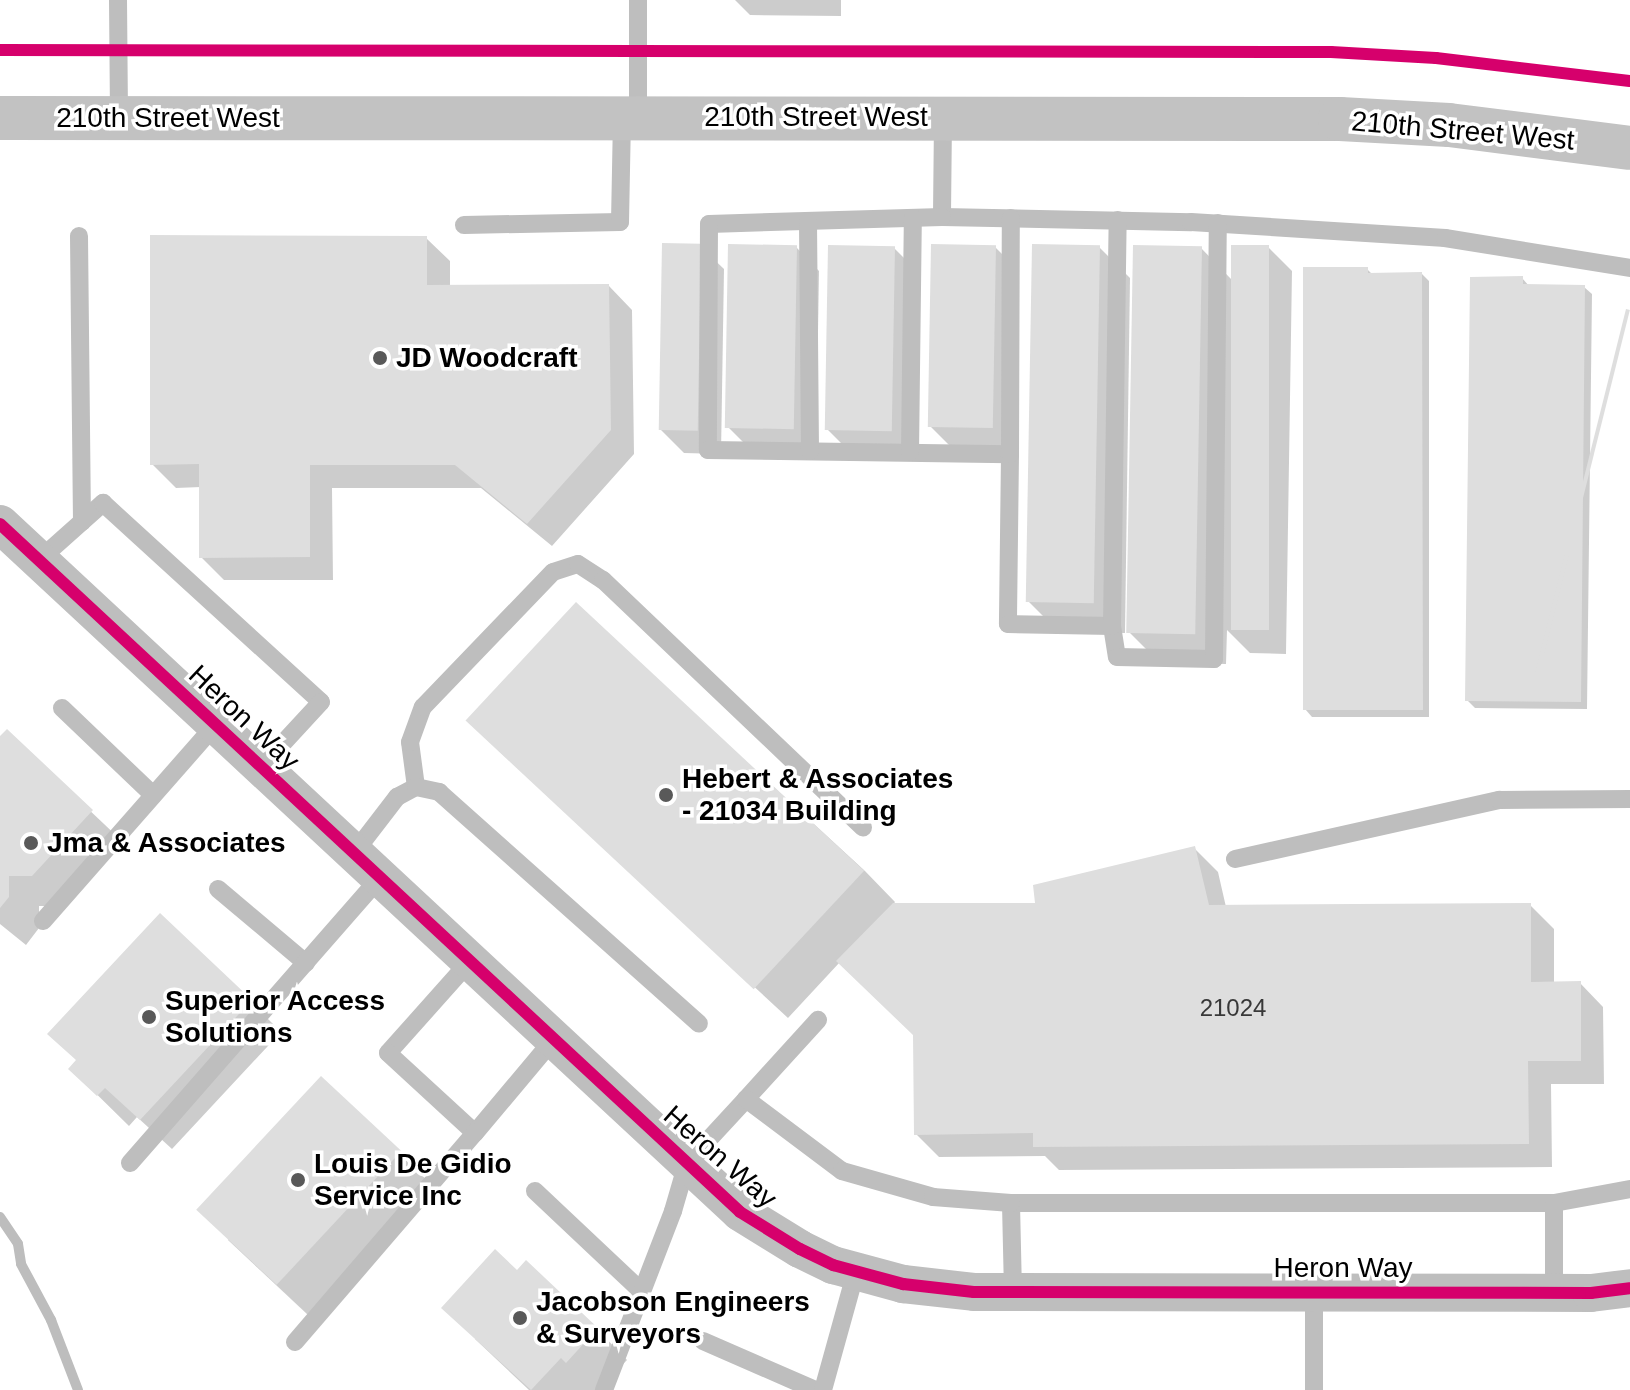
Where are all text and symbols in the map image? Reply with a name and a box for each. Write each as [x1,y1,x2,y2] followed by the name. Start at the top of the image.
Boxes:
[704,100,928,134] street label: 210th Street West
[56,101,280,135] street label: 210th Street West
[1350,105,1576,157] street label: 210th Street West
[396,341,577,375] place label: JD Woodcraft
[371,349,389,367] marker: JD Woodcraft
[182,658,306,778] street label: Heron Way
[682,762,954,828] place label: Hebert & Associates - 21034 Building
[657,786,675,804] marker: Hebert & Associates - 21034 Building
[47,826,287,860] place label: Jma & Associates
[22,834,40,852] marker: Jma & Associates
[165,984,386,1050] place label: Superior Access Solutions
[1200,994,1266,1022] house number: 21024
[140,1008,158,1026] marker: Superior Access Solutions
[657,1099,783,1215] street label: Heron Way
[314,1147,512,1213] place label: Louis De Gidio Service Inc
[289,1171,307,1189] marker: Louis De Gidio Service Inc
[1273,1251,1413,1285] street label: Heron Way
[536,1285,810,1351] place label: Jacobson Engineers & Surveyors
[511,1309,529,1327] marker: Jacobson Engineers & Surveyors

